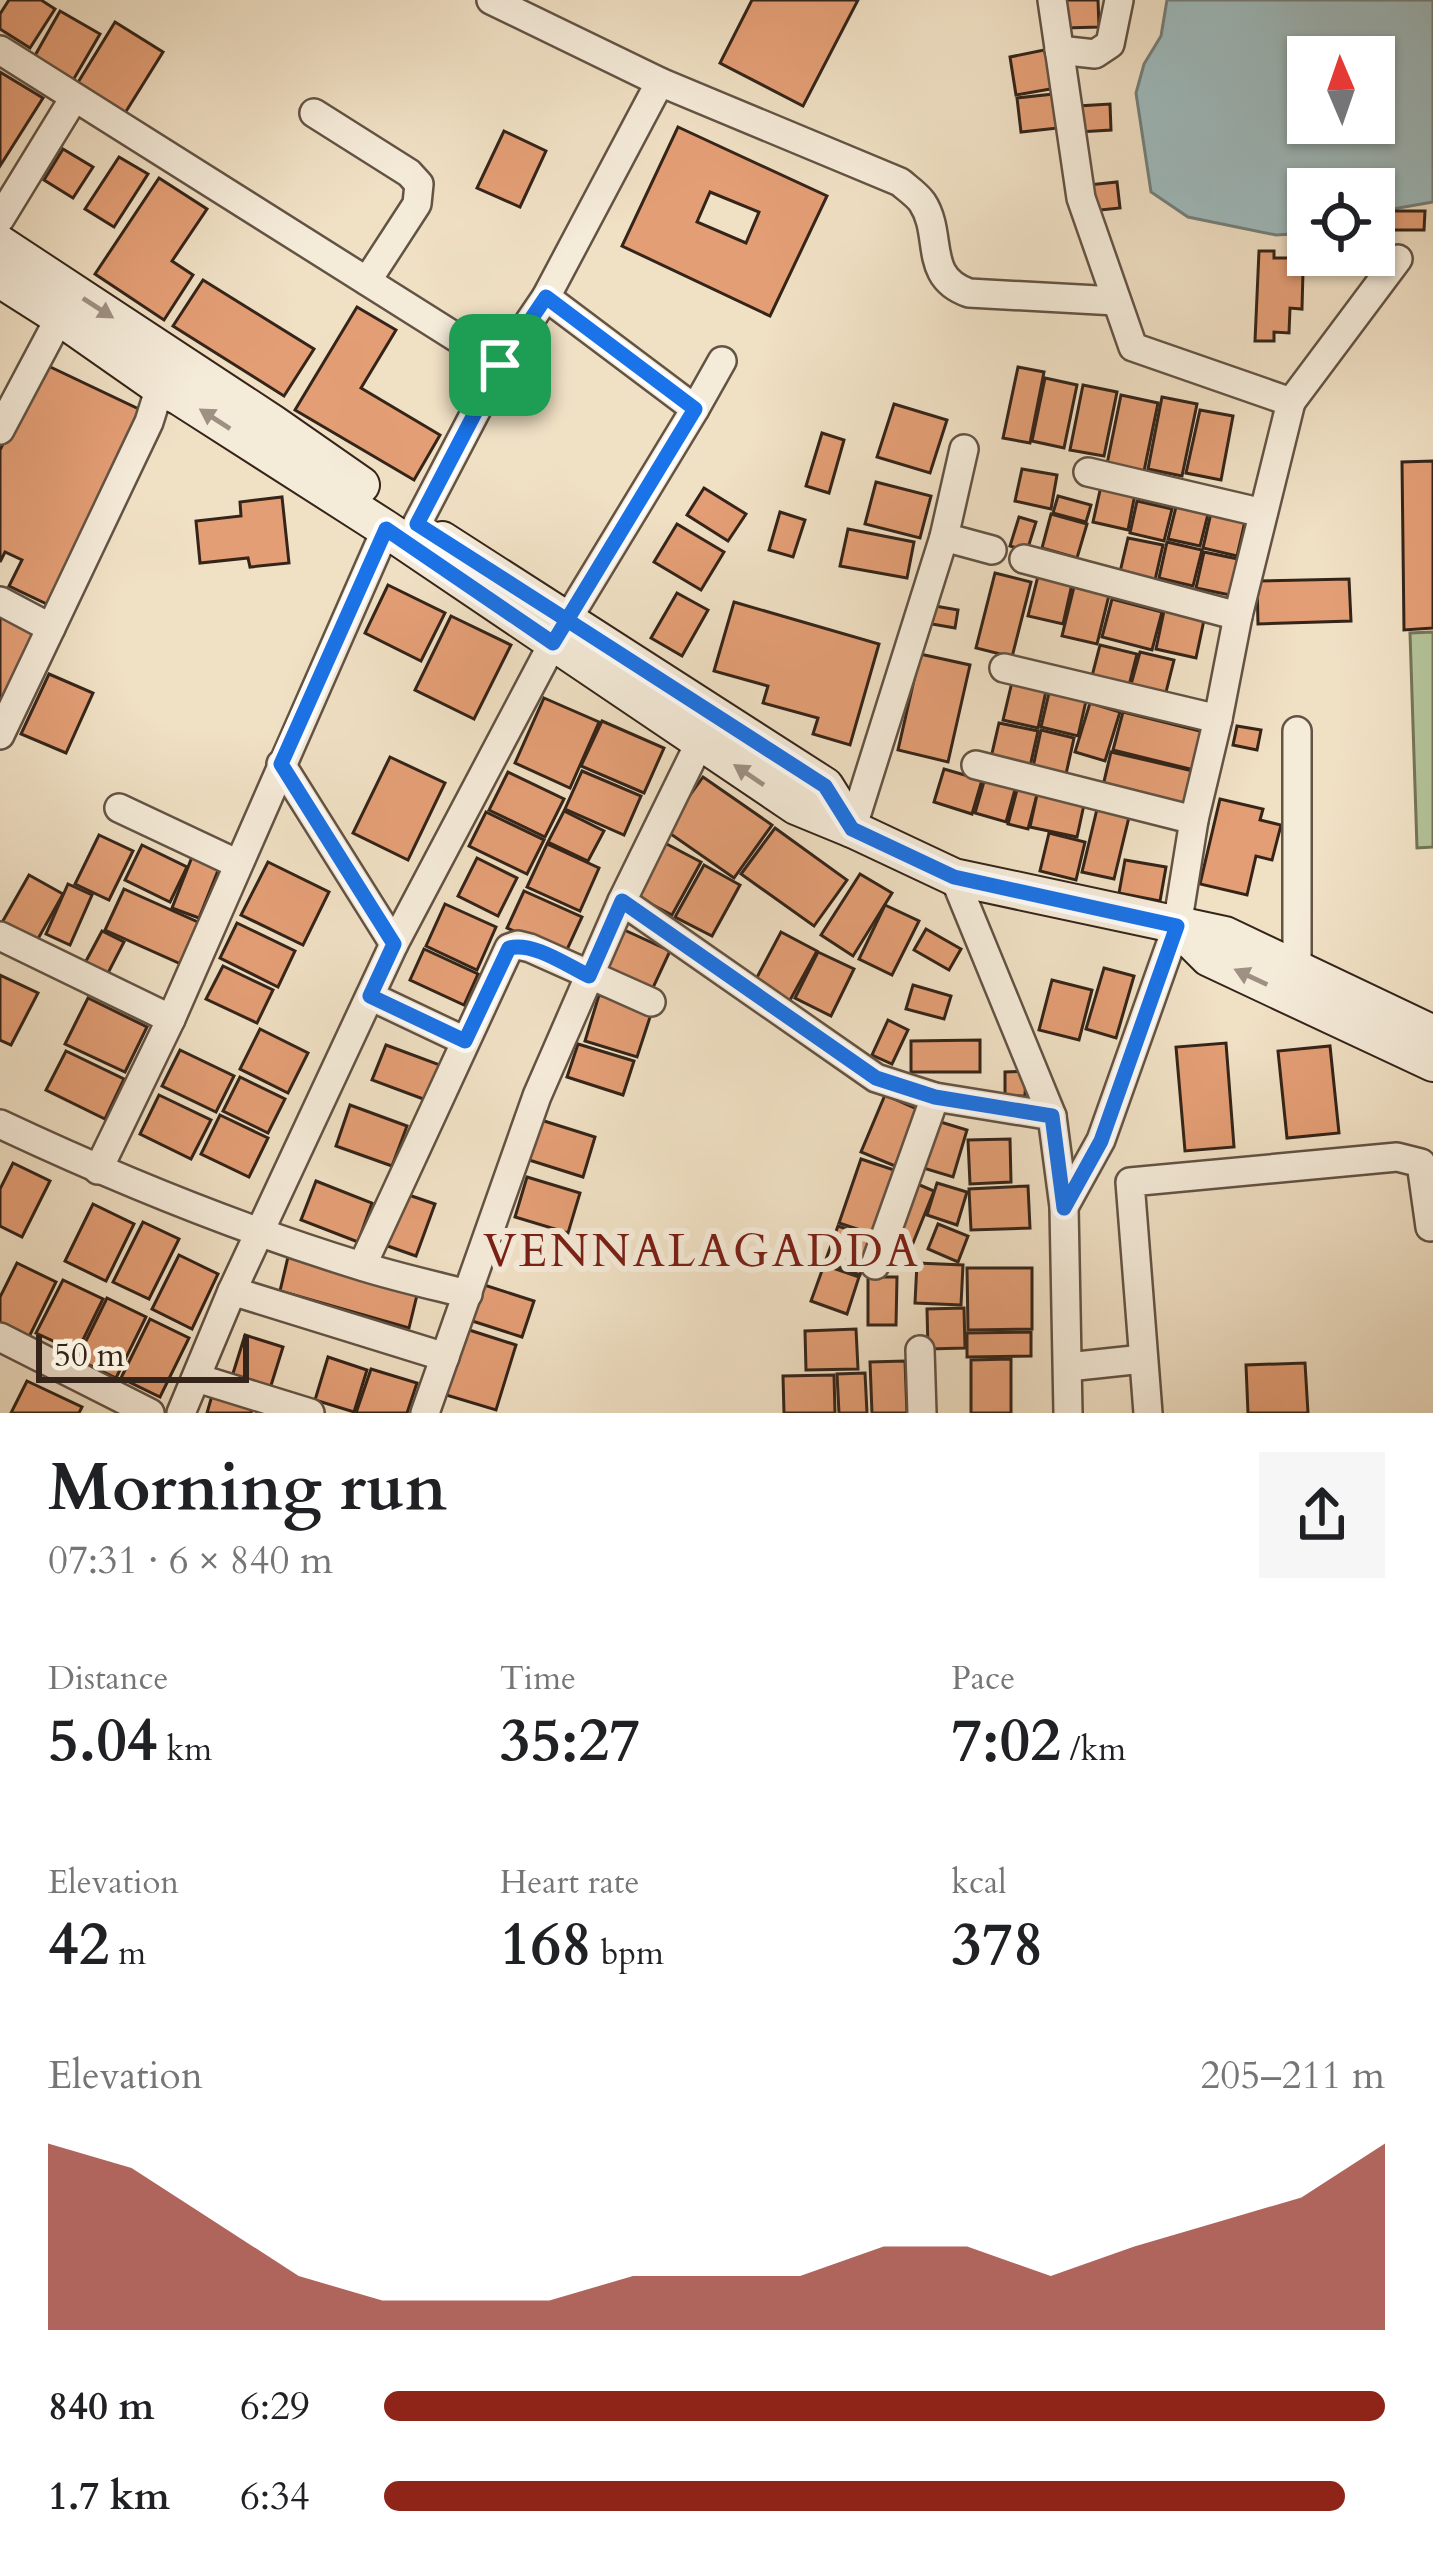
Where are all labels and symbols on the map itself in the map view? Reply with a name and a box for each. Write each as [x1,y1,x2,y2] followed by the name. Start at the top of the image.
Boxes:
[1287,36,1395,144] north arrow
[81,297,114,319] one-way arrow
[449,314,551,416] pin
[199,408,231,430] one-way arrow
[733,764,766,786] one-way arrow
[1233,967,1268,987] one-way arrow
[483,1221,921,1282] district label: VENNALAGADDA
[36,1329,249,1382] scale bar

